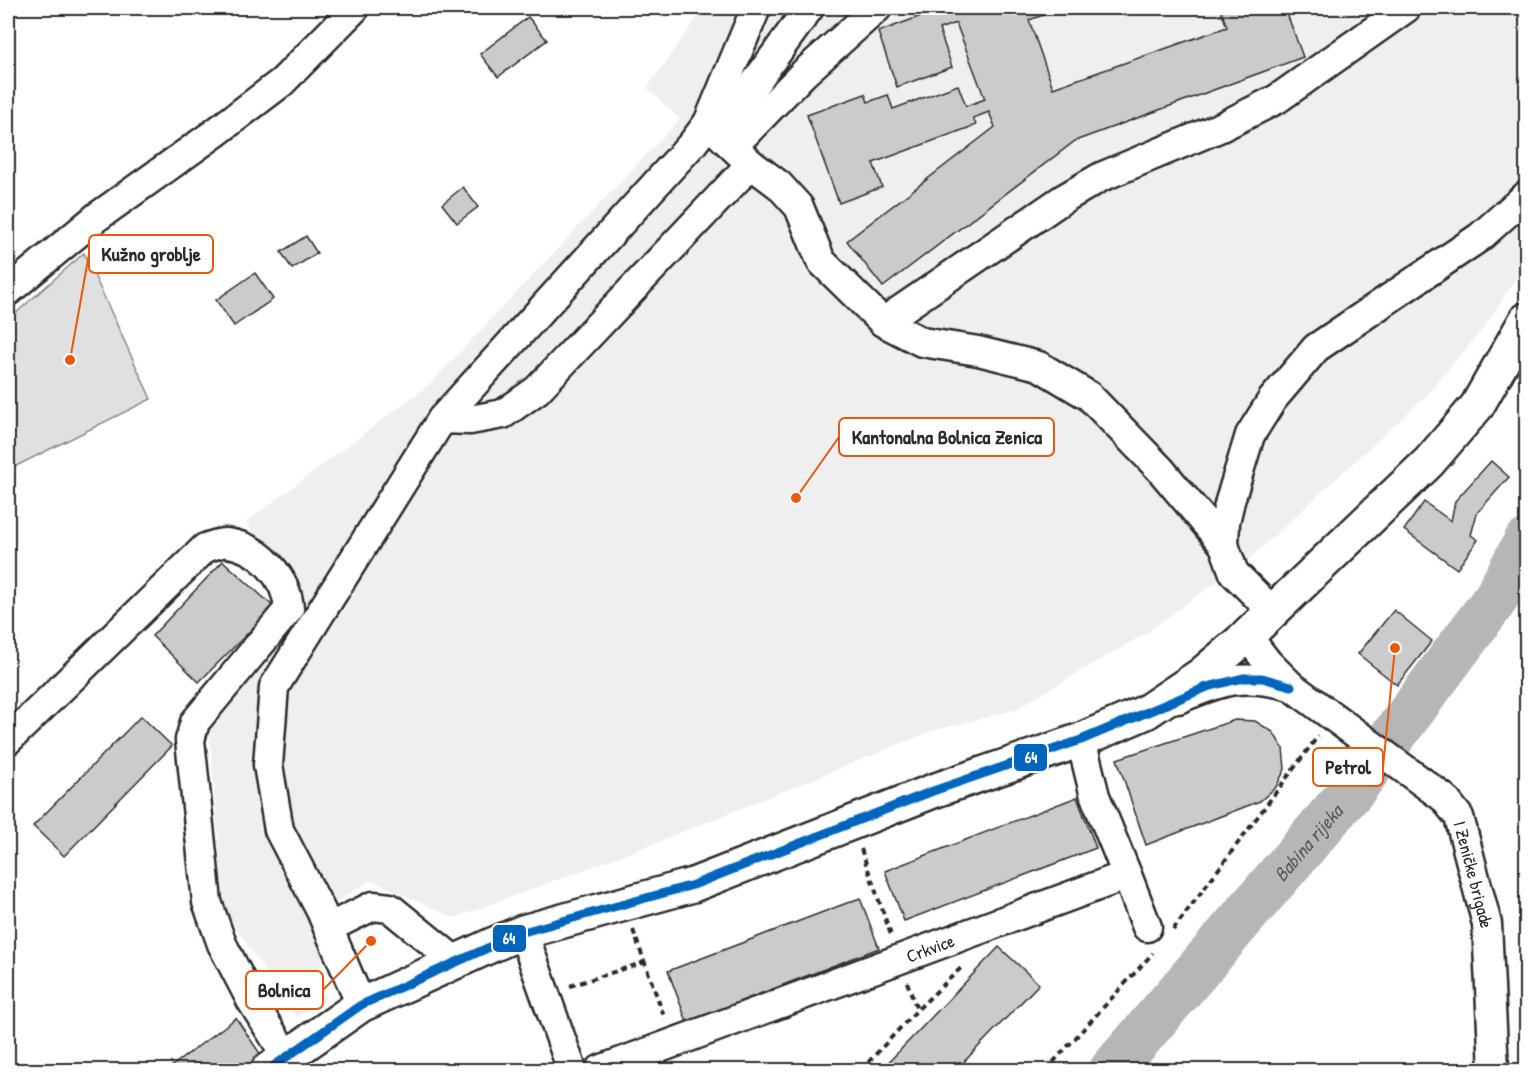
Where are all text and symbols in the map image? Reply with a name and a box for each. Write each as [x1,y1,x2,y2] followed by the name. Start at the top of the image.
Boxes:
[89,235,213,273] callout: Kužno groblje
[101,240,201,268] text: Kužno groblje
[839,418,1054,456] callout: Kantonalna Bolnica Zenica
[852,423,1042,450] text: Kantonalna Bolnica Zenica
[1013,743,1048,772] line badge: 64
[1025,746,1037,768] text: 64
[1313,748,1383,786] callout: Petrol
[1325,753,1371,780] text: Petrol
[1267,797,1349,887] water label: Babina rijeka
[1448,818,1500,929] street label: I Zeničke brigade
[492,924,527,953] line badge: 64
[503,927,515,949] text: 64
[902,928,958,968] street label: Crkvice
[246,971,323,1009] callout: Bolnica
[258,976,310,1003] text: Bolnica

